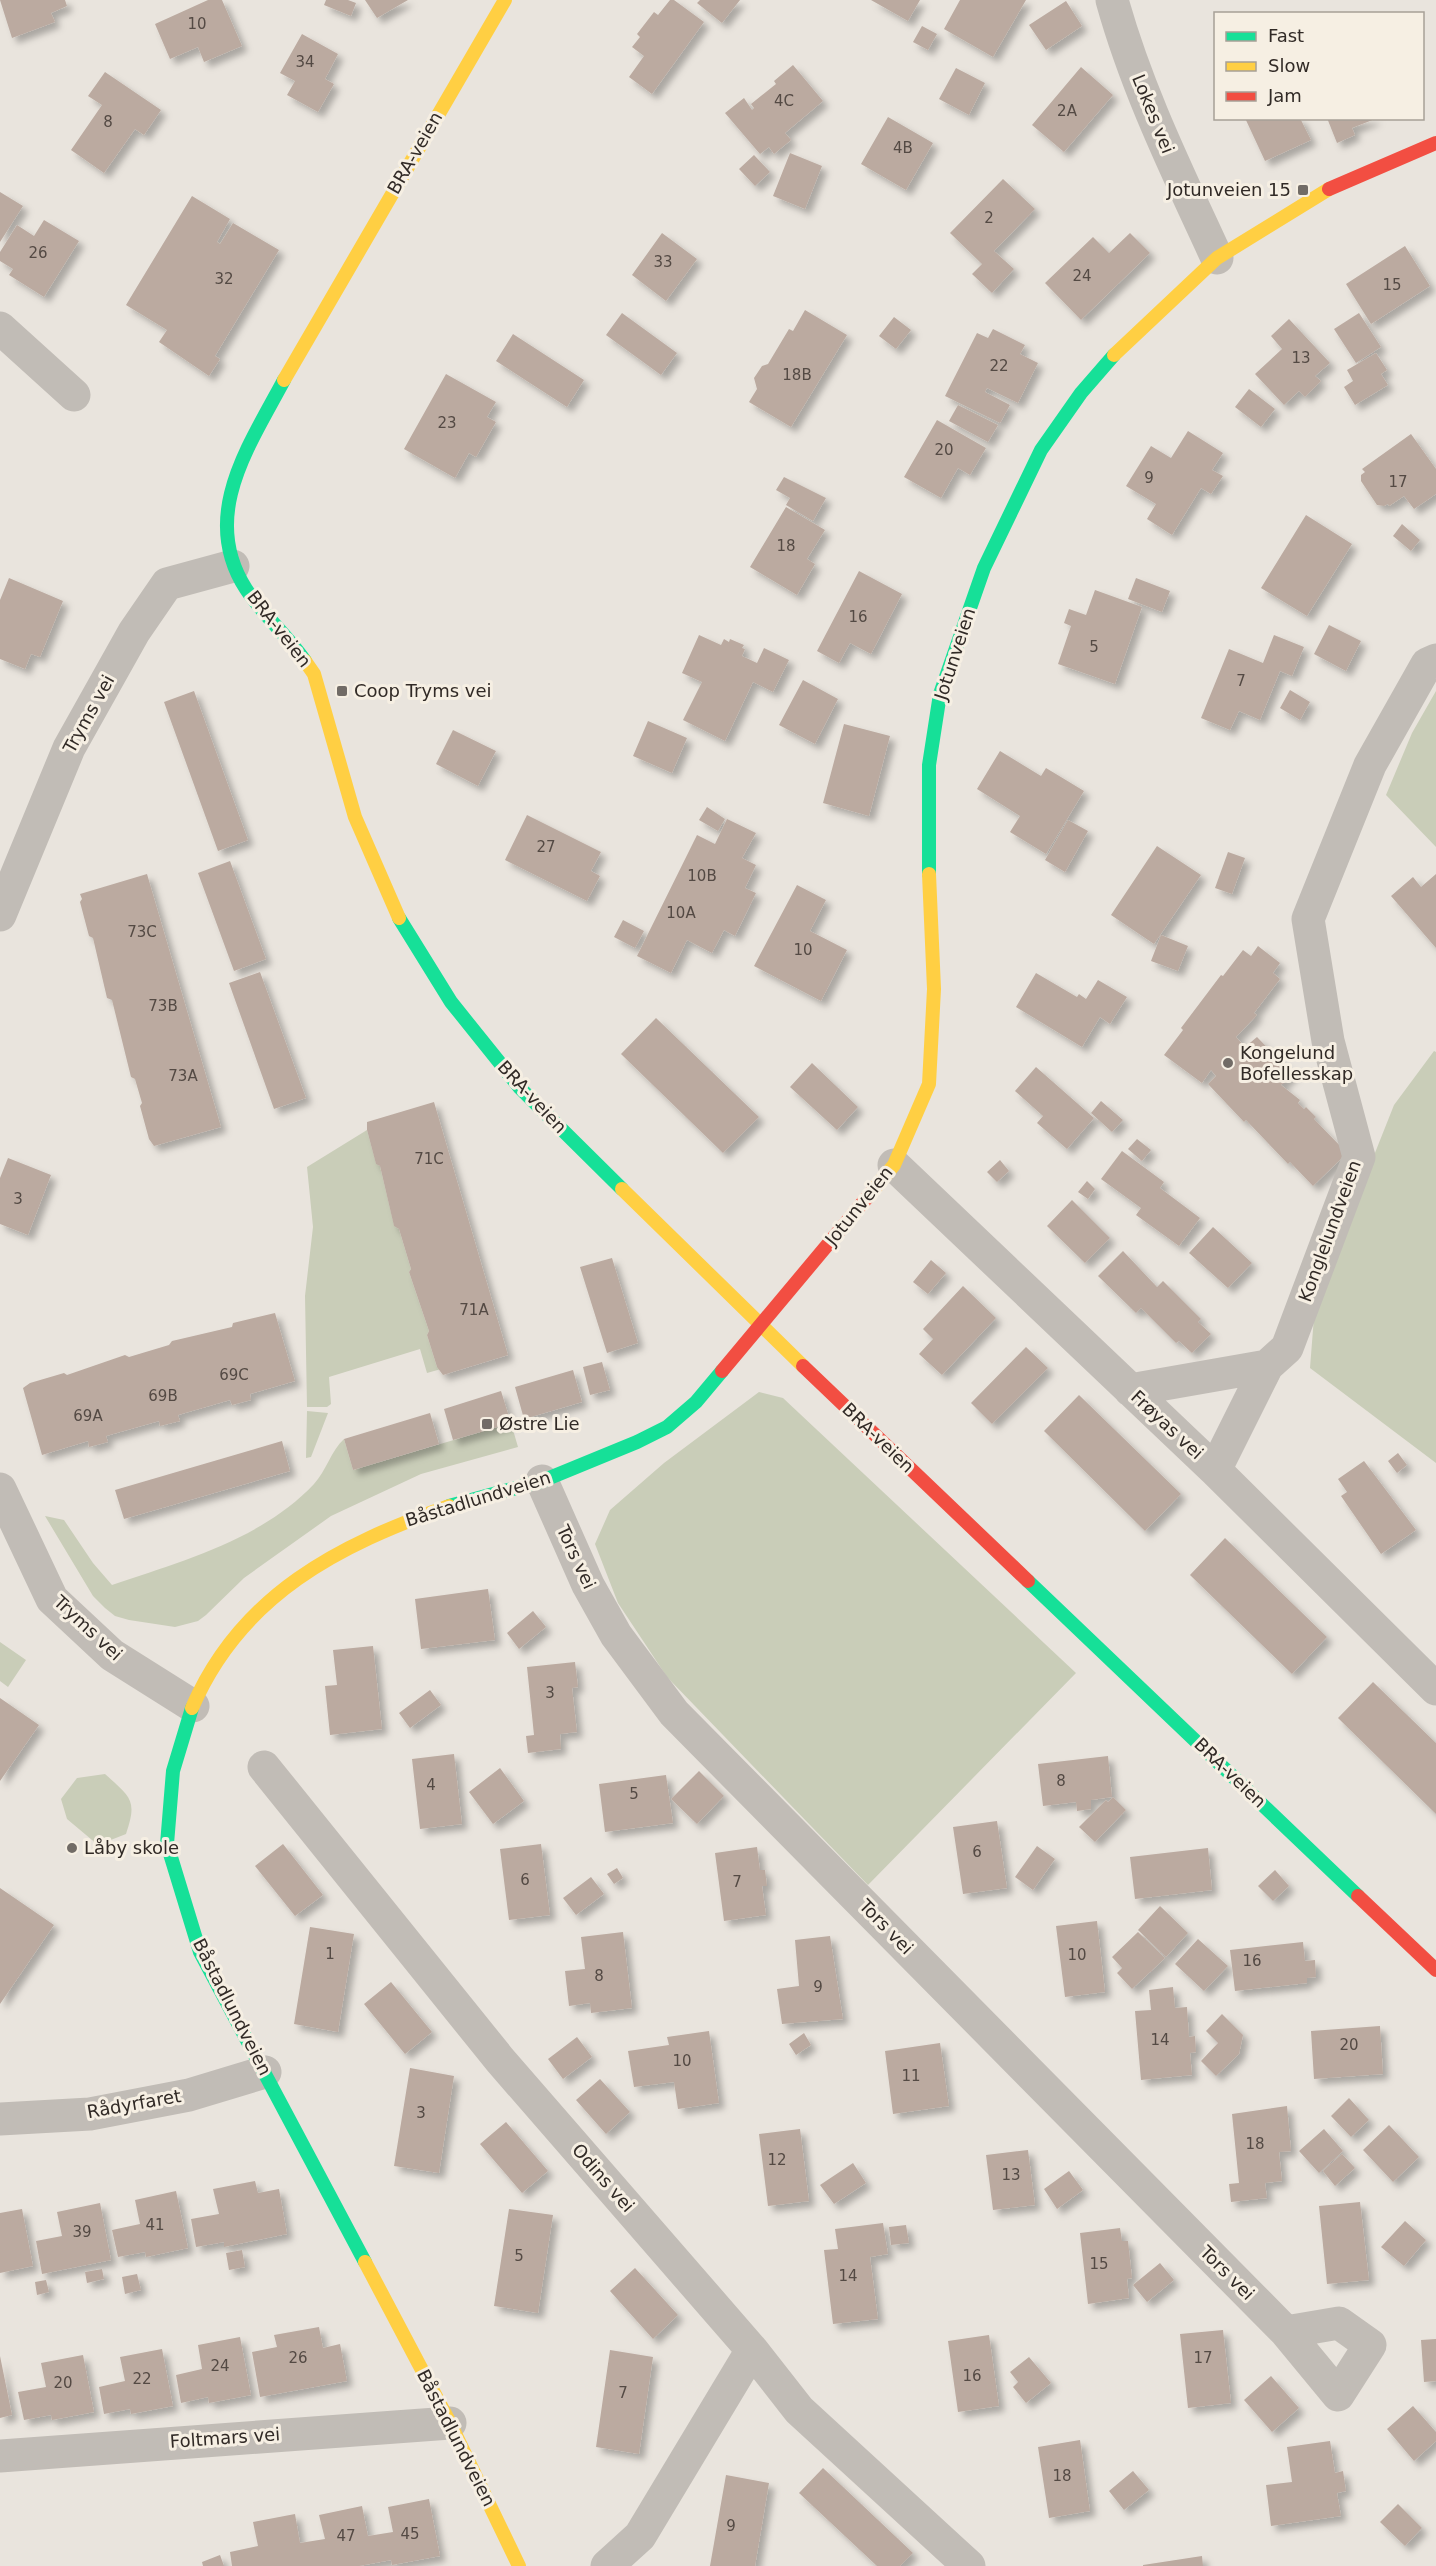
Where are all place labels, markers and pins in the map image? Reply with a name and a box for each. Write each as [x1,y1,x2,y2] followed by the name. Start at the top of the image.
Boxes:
[1166,179,1291,200] place label: Jotunveien 15
[1296,183,1310,197] marker: Jotunveien 15
[354,680,492,701] place label: Coop Tryms vei
[335,684,349,698] marker: Coop Tryms vei
[1240,1042,1353,1084] place label: Kongelund Bofellesskap
[1221,1056,1235,1070] marker: Kongelund Bofellesskap
[499,1413,580,1434] place label: Østre Lie
[480,1417,494,1431] marker: Østre Lie
[84,1837,179,1858] place label: Låby skole
[65,1841,79,1855] marker: Låby skole

